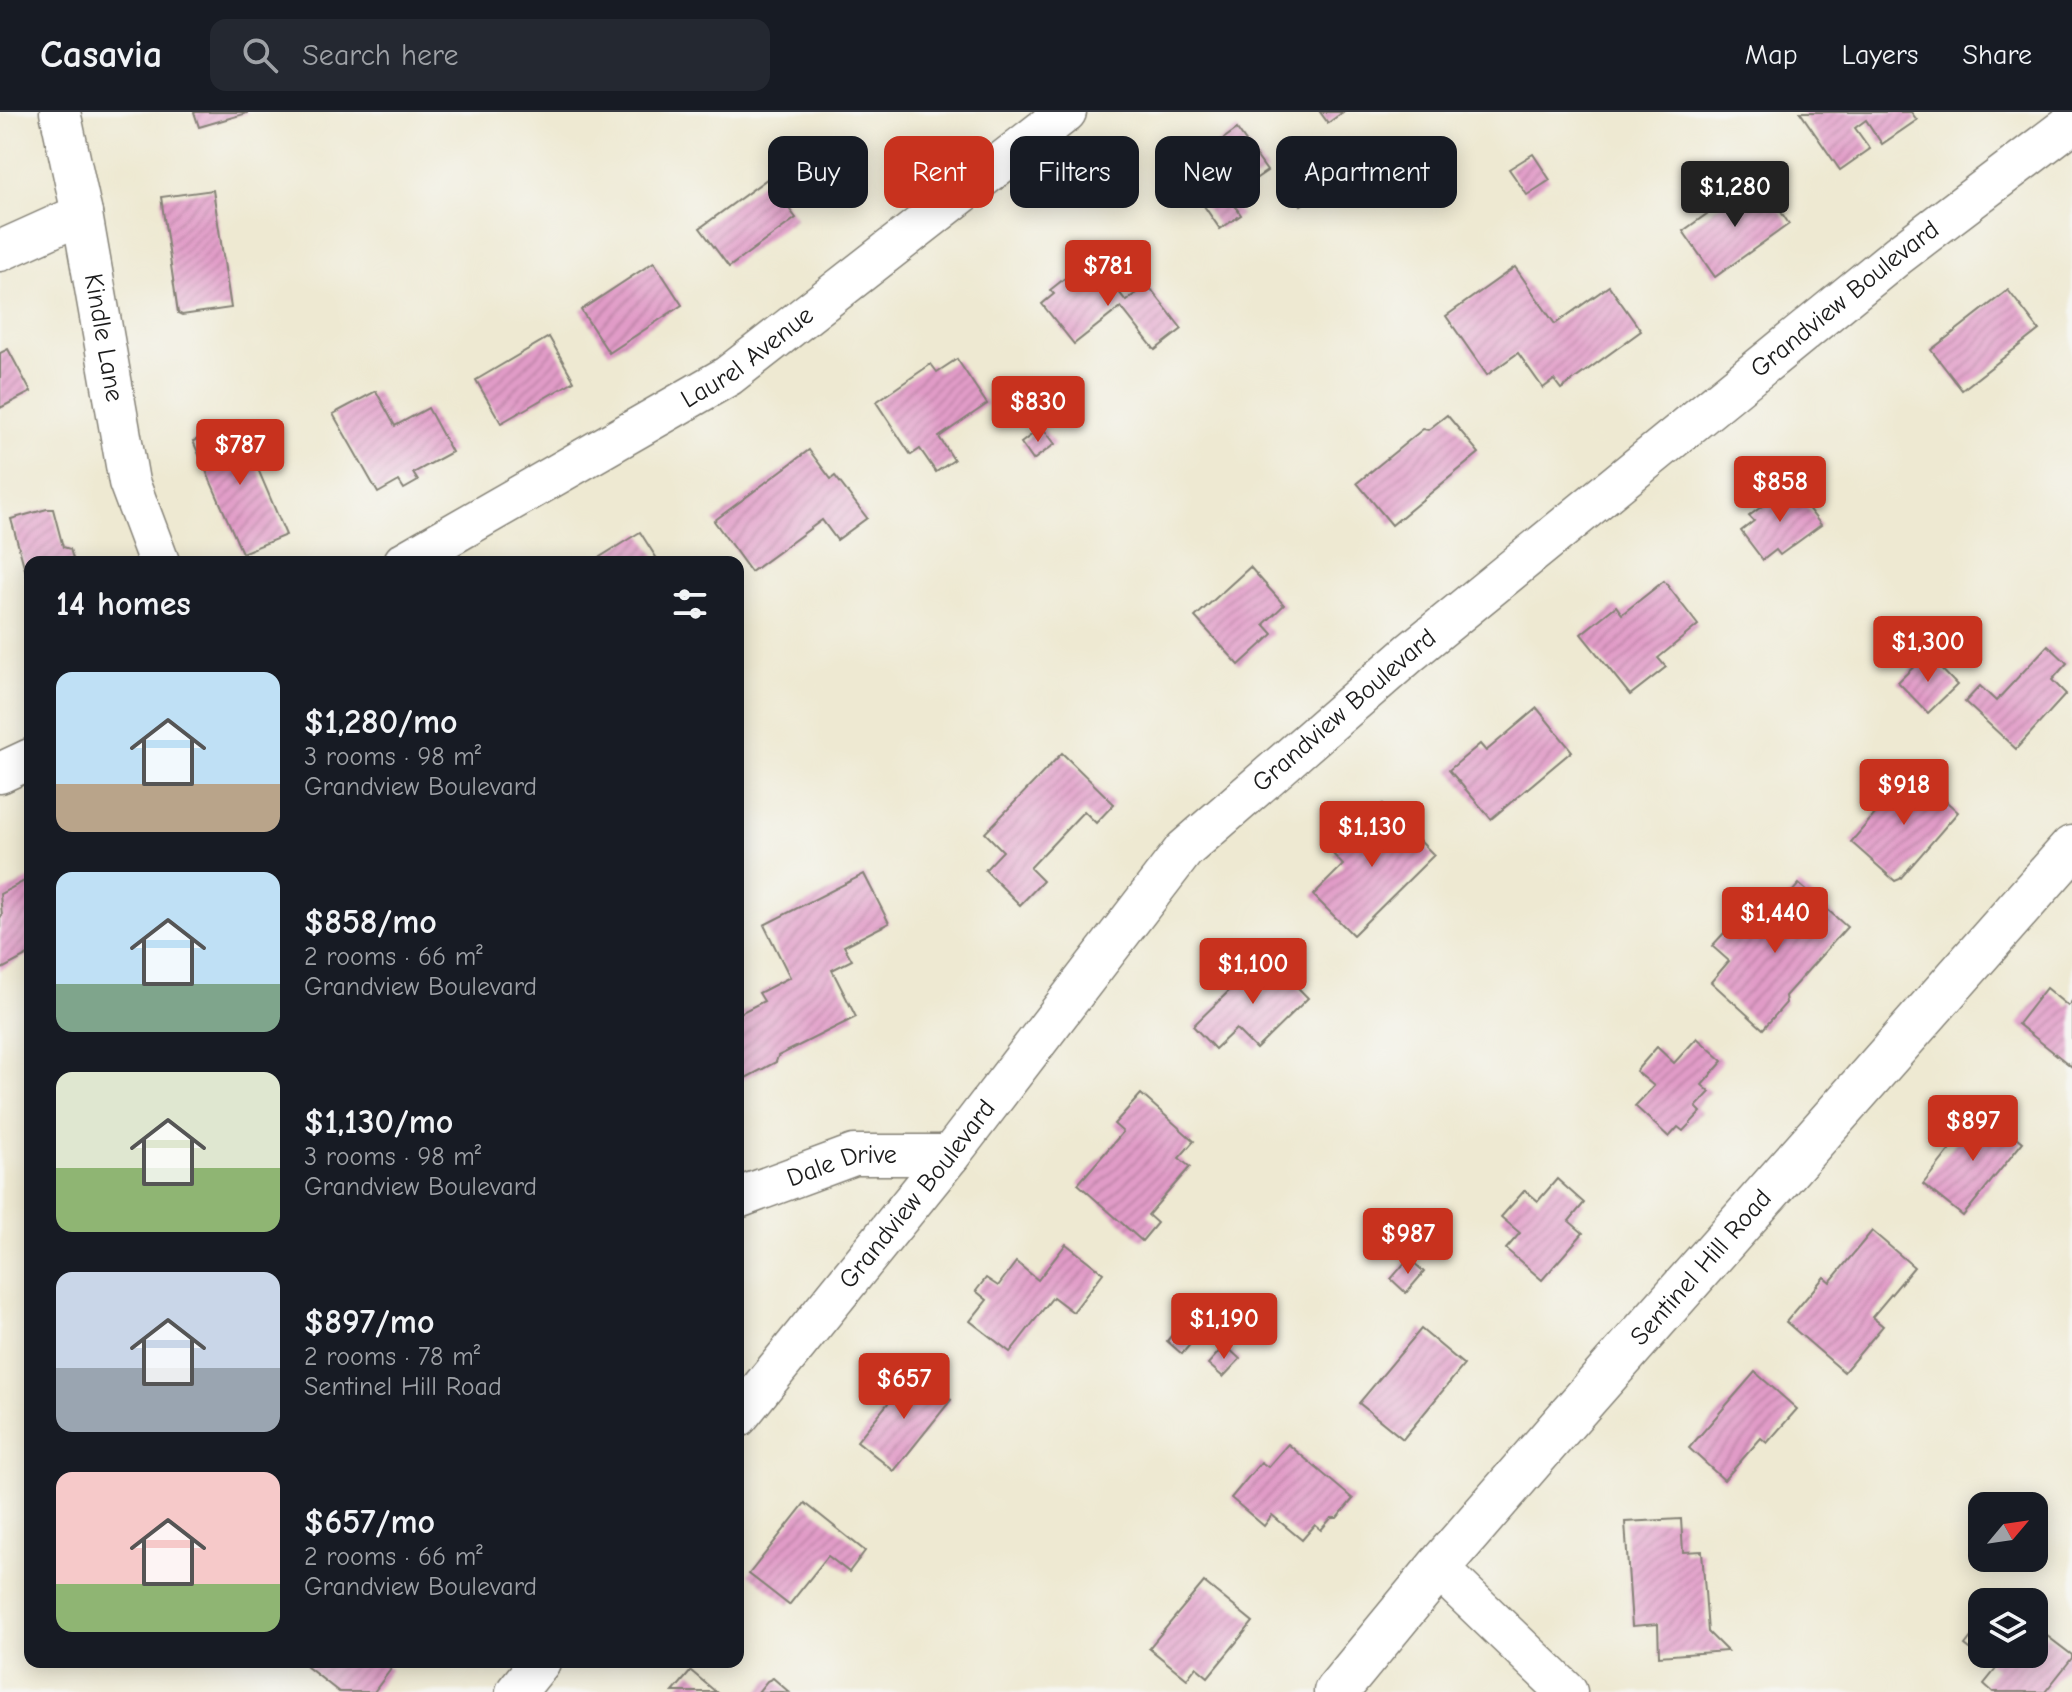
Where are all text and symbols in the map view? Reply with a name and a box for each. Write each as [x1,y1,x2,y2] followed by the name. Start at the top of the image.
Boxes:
[210,19,770,91] search box
[40,33,162,77] text: Casavia
[238,33,282,77] icon: search
[302,38,458,73] text: Search here
[1745,39,1798,71] text: Map
[1842,39,1918,71] text: Layers
[1962,39,2032,71] text: Share
[768,136,868,208] chip: Buy
[884,136,994,208] chip: Rent
[1010,136,1139,208] chip: Filters
[1155,136,1260,208] chip: New
[1276,136,1457,208] chip: Apartment
[1670,161,1800,229] pin: $1,280
[1699,172,1771,202] text: $1,280
[1745,214,1945,384] street label: Grandview Boulevard
[1061,240,1155,308] pin: $781
[1083,251,1133,281] text: $781
[78,271,130,404] street label: Kindle Lane
[676,300,819,415] street label: Laurel Avenue
[991,376,1085,444] pin: $830
[1010,387,1066,417] text: $830
[193,419,287,487] pin: $787
[214,430,266,460] text: $787
[1733,456,1827,524] pin: $858
[1752,467,1808,497] text: $858
[668,582,712,626] icon: filters
[56,584,191,624] text: 14 homes
[1863,616,1993,684] pin: $1,300
[1246,623,1442,798] street label: Grandview Boulevard
[1891,627,1965,657] text: $1,300
[304,702,458,742] text: $1,280/mo
[120,704,216,800] icon: home
[304,742,481,772] text: 3 rooms · 98 m²
[1857,759,1951,827] pin: $918
[1878,770,1930,800] text: $918
[304,772,537,802] text: Grandview Boulevard
[1307,801,1437,869] pin: $1,130
[1338,812,1406,842] text: $1,130
[1710,887,1840,955] pin: $1,440
[1740,898,1810,928] text: $1,440
[304,902,437,942] text: $858/mo
[120,904,216,1000] icon: home
[1188,938,1318,1006] pin: $1,100
[304,942,483,972] text: 2 rooms · 66 m²
[1218,949,1288,979] text: $1,100
[304,972,537,1002] text: Grandview Boulevard
[833,1094,1002,1295] street label: Grandview Boulevard
[1926,1095,2020,1163] pin: $897
[304,1102,453,1142] text: $1,130/mo
[120,1104,216,1200] icon: home
[1946,1106,2000,1136] text: $897
[783,1140,897,1194] street label: Dale Drive
[304,1142,481,1172] text: 3 rooms · 98 m²
[304,1172,537,1202] text: Grandview Boulevard
[1624,1183,1778,1352] street label: Sentinel Hill Road
[1361,1208,1455,1276] pin: $987
[1381,1219,1435,1249] text: $987
[1159,1293,1289,1361] pin: $1,190
[304,1302,435,1342] text: $897/mo
[120,1304,216,1400] icon: home
[1189,1304,1259,1334] text: $1,190
[304,1342,480,1372] text: 2 rooms · 78 m²
[857,1353,951,1421] pin: $657
[877,1364,931,1394] text: $657
[304,1372,502,1402] text: Sentinel Hill Road
[1968,1492,2048,1572] north arrow
[1968,1492,2048,1668] map controls
[304,1502,435,1542] text: $657/mo
[120,1504,216,1600] icon: home
[304,1542,483,1572] text: 2 rooms · 66 m²
[304,1572,537,1602] text: Grandview Boulevard
[1968,1588,2048,1668] button: layers

